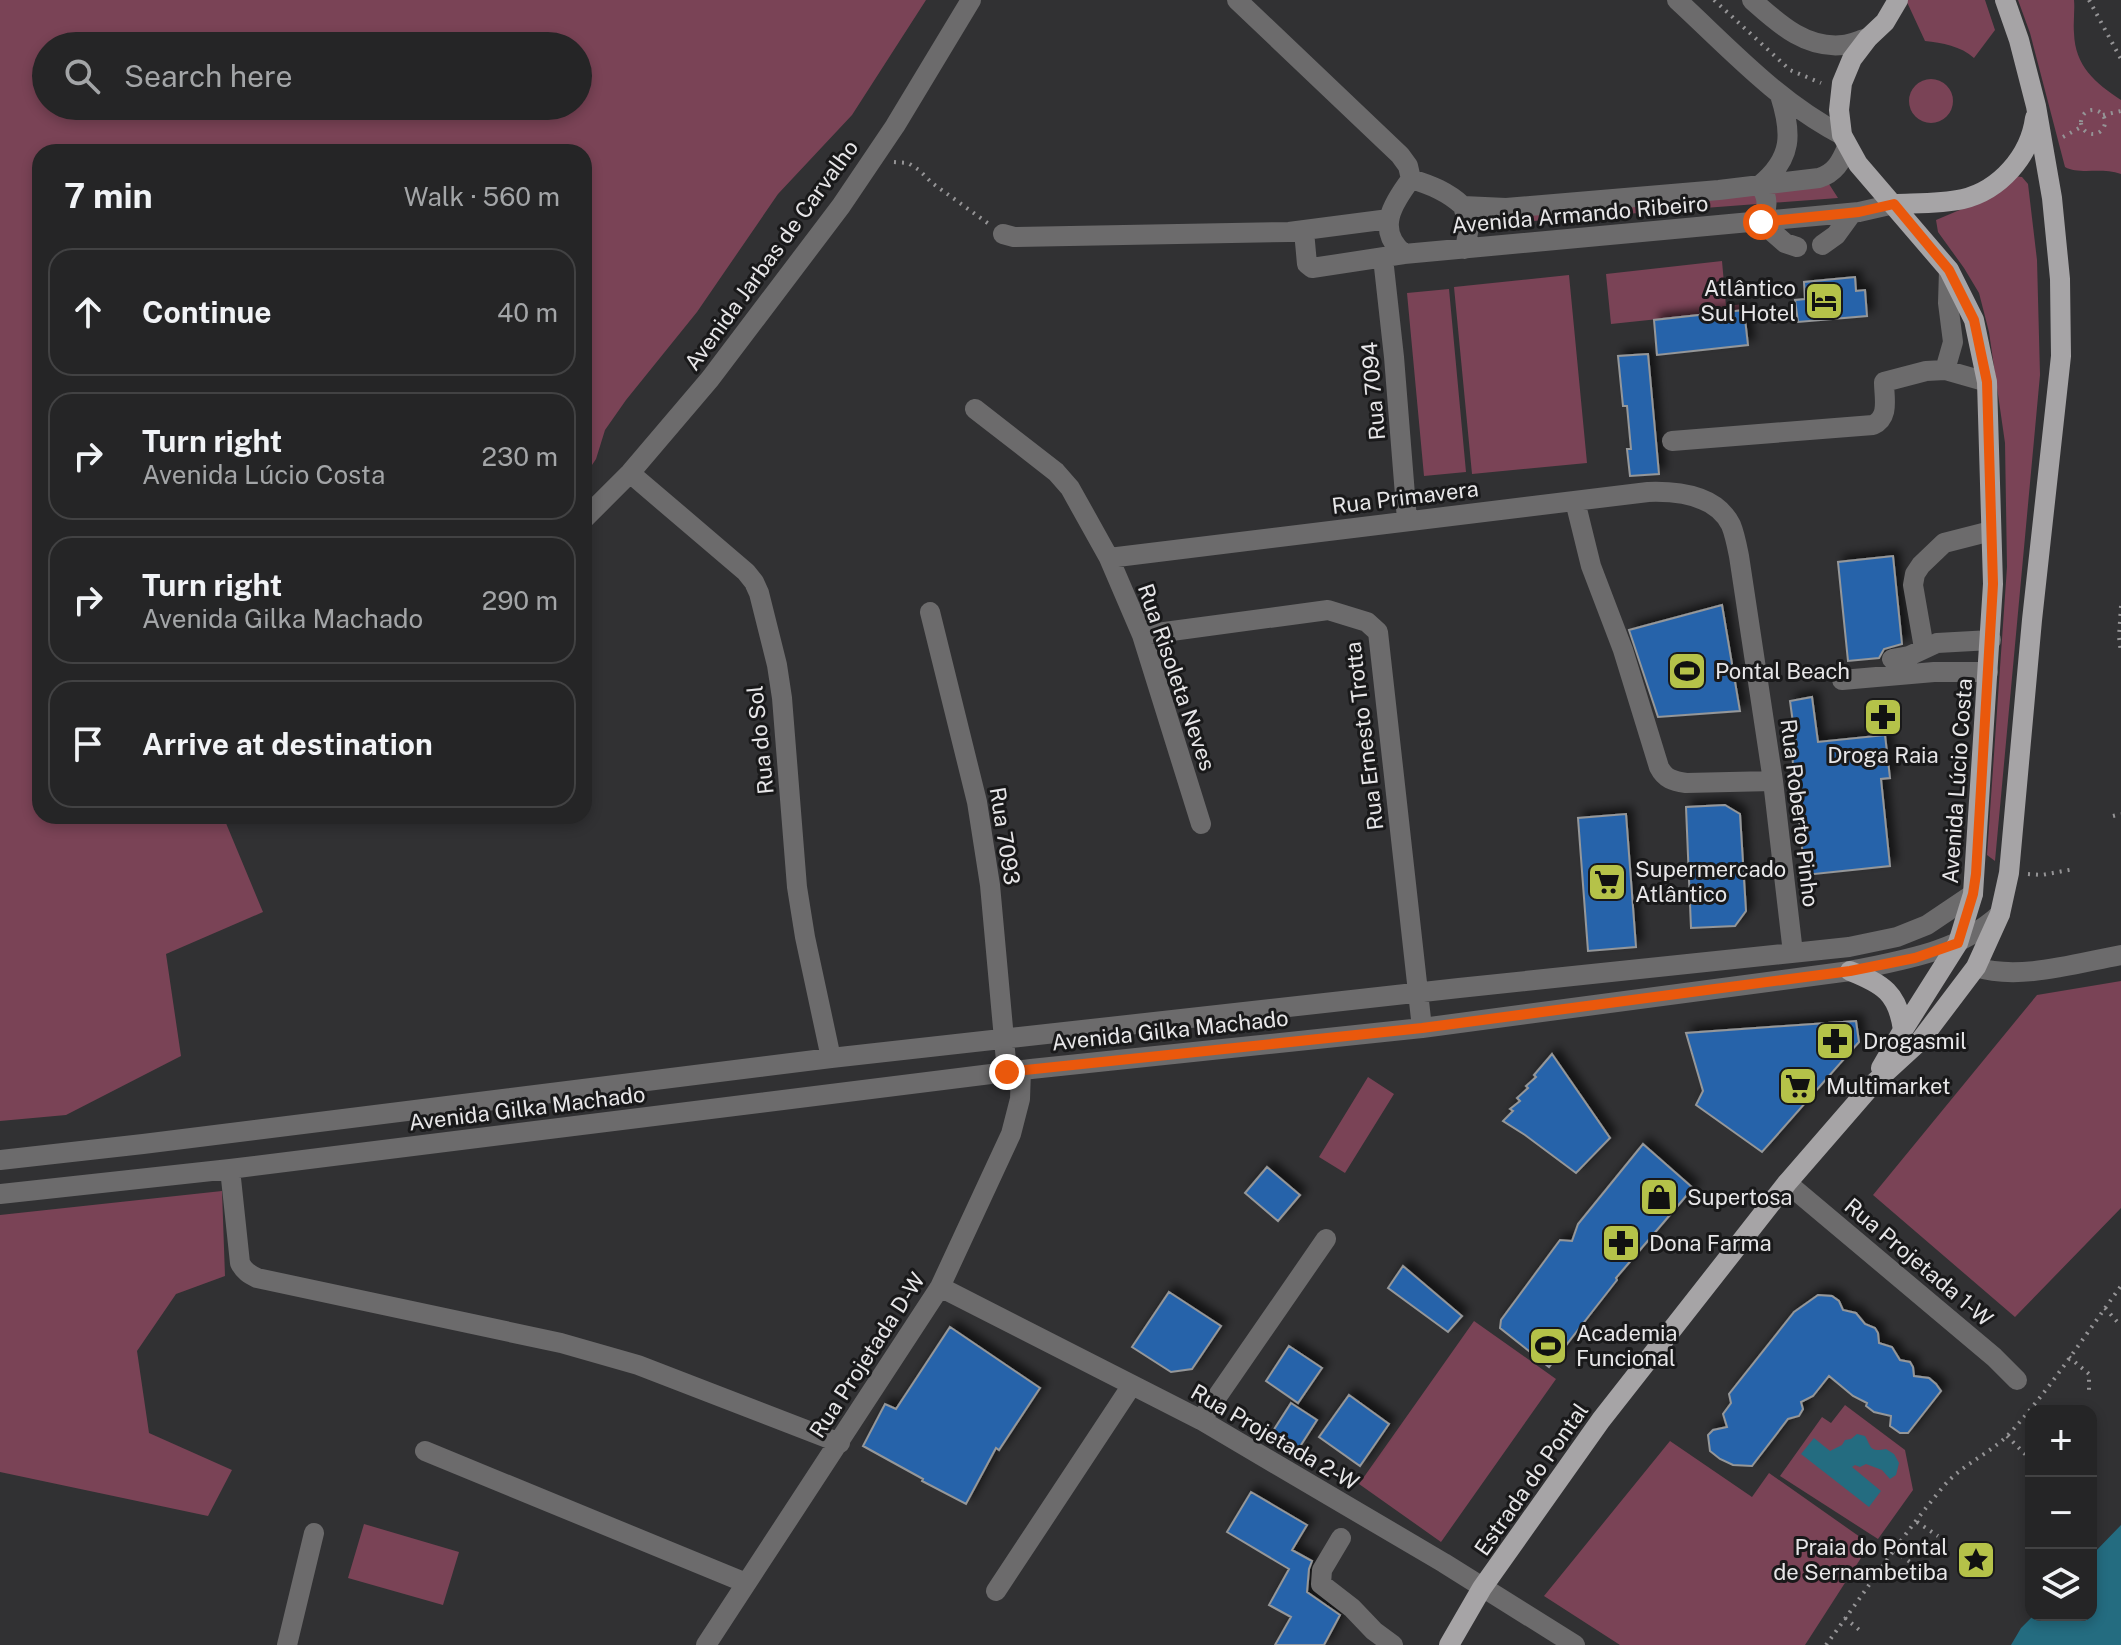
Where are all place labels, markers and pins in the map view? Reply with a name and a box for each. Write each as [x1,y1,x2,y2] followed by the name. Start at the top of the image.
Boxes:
[1700,275,1796,326] place label: Atlântico Sul Hotel
[1803,280,1845,322] hotel icon: Atlântico Sul Hotel
[1666,650,1708,692] sports icon: Pontal Beach
[1715,658,1850,684] place label: Pontal Beach
[1862,696,1904,738] pharmacy icon: Droga Raia
[1827,742,1939,768] place label: Droga Raia
[1635,856,1786,907] place label: Supermercado Atlântico
[1586,861,1628,903] supermarket icon: Supermercado Atlântico
[1814,1020,1856,1062] pharmacy icon: Drogasmil
[1863,1028,1967,1054] place label: Drogasmil
[1777,1065,1819,1107] supermarket icon: Multimarket
[1826,1073,1950,1099] place label: Multimarket
[1638,1176,1680,1218] shop icon: Supertosa
[1687,1184,1792,1210] place label: Supertosa
[1600,1222,1642,1264] pharmacy icon: Dona Farma
[1649,1230,1772,1256] place label: Dona Farma
[1576,1320,1678,1371] place label: Academia Funcional
[1527,1325,1569,1367] sports icon: Academia Funcional
[1773,1534,1948,1585] place label: Praia do Pontal de Sernambetiba
[1955,1539,1997,1581] place icon: Praia do Pontal de Sernambetiba

